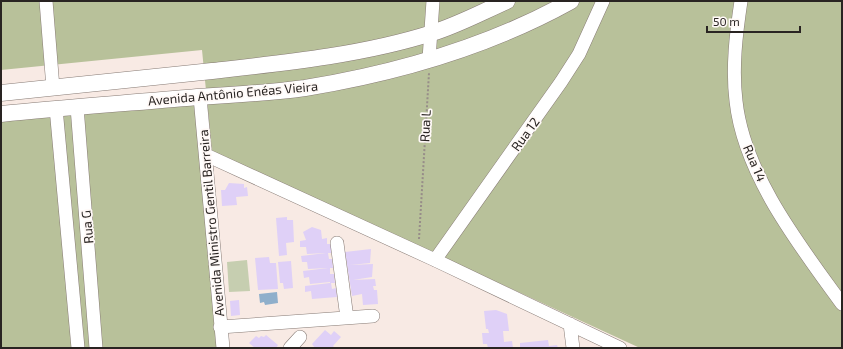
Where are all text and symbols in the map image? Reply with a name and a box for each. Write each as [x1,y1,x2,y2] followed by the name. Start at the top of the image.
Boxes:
[707,8,800,34] scale bar
[713,14,740,28] text: 50 m
[147,78,319,108] street label: Avenida Antônio Enéas Vieira
[416,109,434,142] street label: Rua L
[507,114,543,154] street label: Rua 12
[195,129,227,317] street label: Avenida Ministro Gentil Barreira
[740,142,770,184] street label: Rua 14
[78,210,96,244] street label: Rua G

